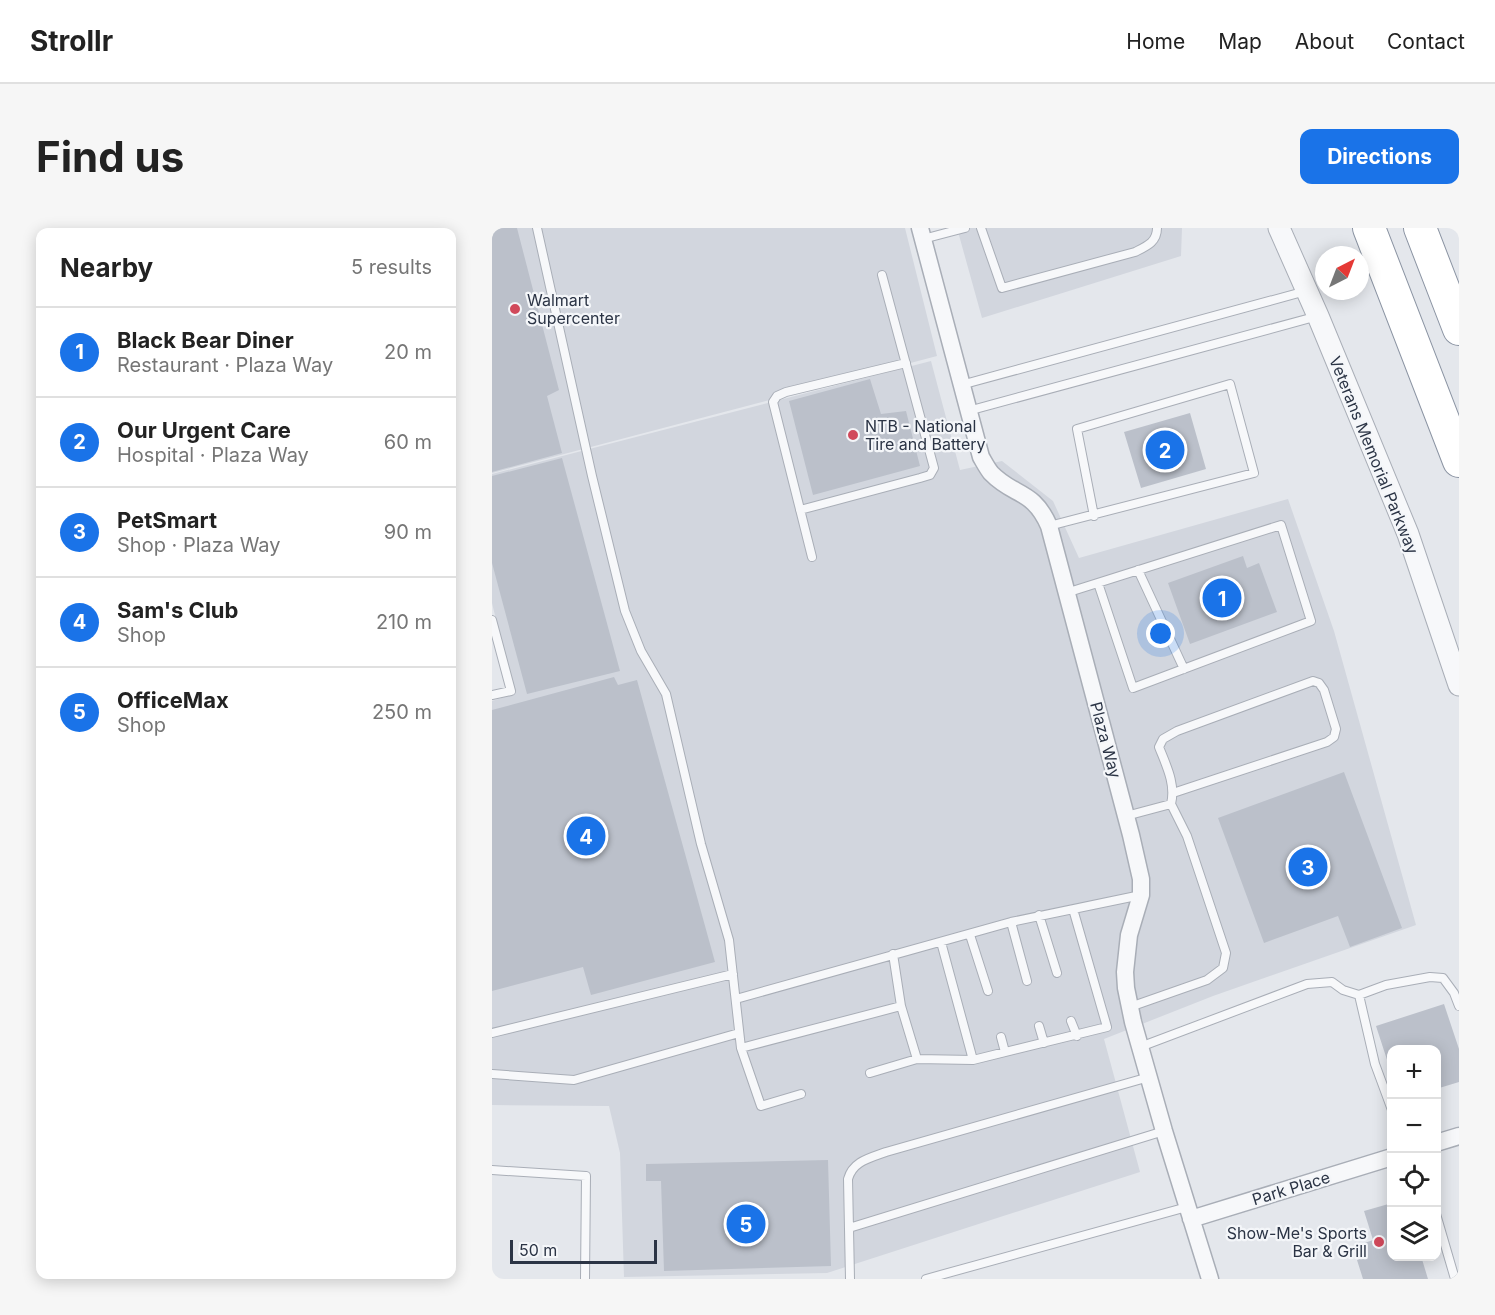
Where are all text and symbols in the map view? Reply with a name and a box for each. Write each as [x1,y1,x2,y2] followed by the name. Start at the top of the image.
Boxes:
[30,24,113,58] text: Strollr
[1126,29,1185,54] text: Home
[1218,29,1262,54] text: Map
[1295,29,1354,54] text: About
[1387,29,1465,54] text: Contact
[1300,129,1459,184] button: Directions
[36,131,184,182] text: Find us
[1315,246,1369,300] north arrow
[60,252,153,283] text: Nearby
[351,255,432,279] text: 5 results
[527,290,620,328] place label: Walmart Supercenter
[508,302,522,316] marker: Walmart Supercenter
[117,327,294,353] text: Black Bear Diner
[75,340,84,364] text: 1
[384,340,432,364] text: 20 m
[117,353,333,377] text: Restaurant · Plaza Way
[1325,353,1423,557] street label: Veterans Memorial Parkway
[865,416,986,454] place label: NTB - National Tire and Battery
[117,417,291,443] text: Our Urgent Care
[846,428,860,442] marker: NTB - National Tire and Battery
[1146,428,1184,472] pin: 2
[73,430,86,454] text: 2
[384,430,432,454] text: 60 m
[117,443,309,467] text: Hospital · Plaza Way
[117,507,217,533] text: PetSmart
[73,520,86,544] text: 3
[384,520,432,544] text: 90 m
[117,533,281,557] text: Shop · Plaza Way
[1202,576,1242,620] pin: 1
[117,597,238,623] text: Sam's Club
[73,610,86,634] text: 4
[376,610,432,634] text: 210 m
[1146,619,1175,648] your location
[117,623,166,647] text: Shop
[117,687,229,713] text: OfficeMax
[73,700,86,724] text: 5
[372,700,432,724] text: 250 m
[1086,700,1126,780] street label: Plaza Way
[117,713,166,737] text: Shop
[566,814,605,858] pin: 4
[1288,844,1328,890] pin: 3
[1387,1045,1441,1261] map controls
[1387,1045,1441,1099] button: +
[1387,1099,1441,1153] button: −
[1387,1153,1441,1207] button: locate
[1250,1167,1332,1209] street label: Park Place
[726,1202,766,1246] pin: 5
[1387,1207,1441,1261] button: layers
[1227,1223,1367,1261] place label: Show-Me's Sports Bar & Grill
[1372,1235,1386,1249] marker: Show-Me's Sports Bar & Grill
[510,1237,657,1264] scale bar
[519,1240,557,1260] text: 50 m

